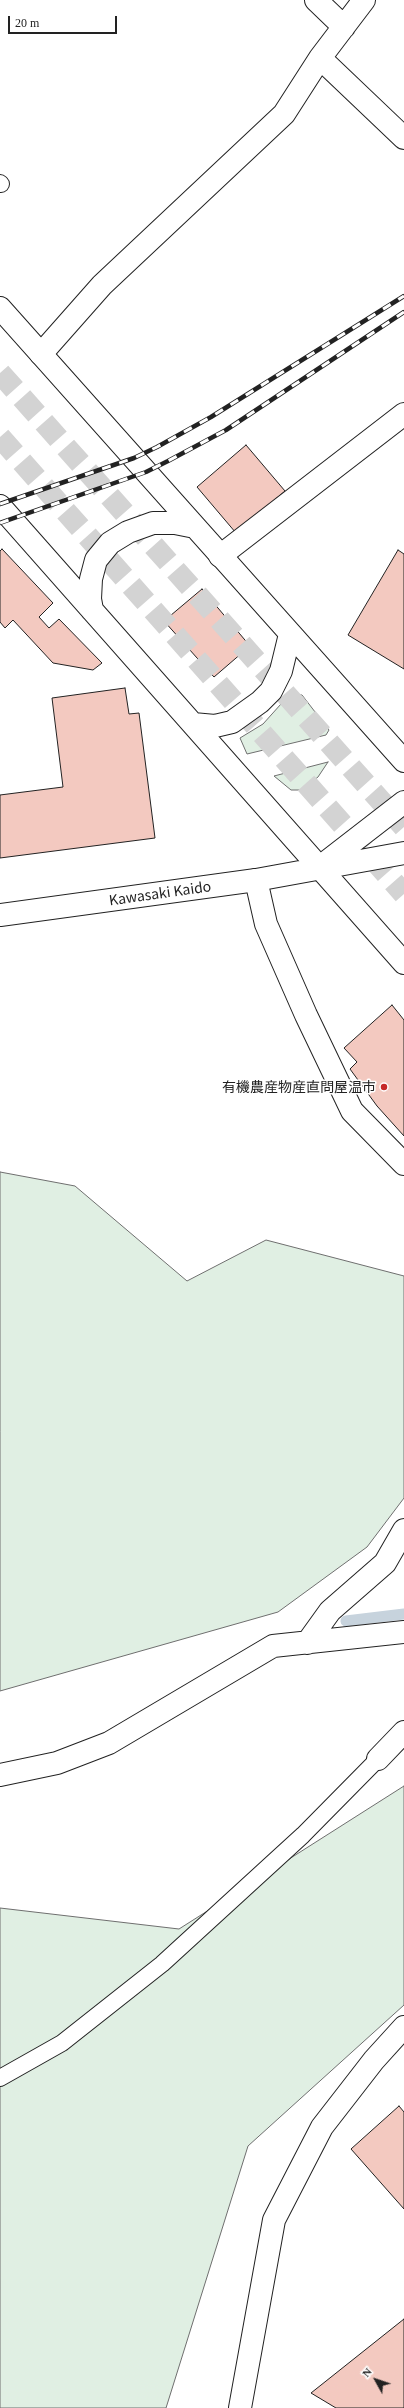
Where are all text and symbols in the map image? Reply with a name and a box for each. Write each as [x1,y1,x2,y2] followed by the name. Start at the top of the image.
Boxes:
[10,8,119,34] scale bar
[15,16,39,30] text: 20 m
[108,878,212,908] street label: Kawasaki Kaido
[222,1079,376,1095] place label: 有機農産物産直問屋温市
[379,1082,389,1092] marker: 有機農産物産直問屋温市
[356,2360,396,2400] north arrow
[360,2365,374,2379] text: N

